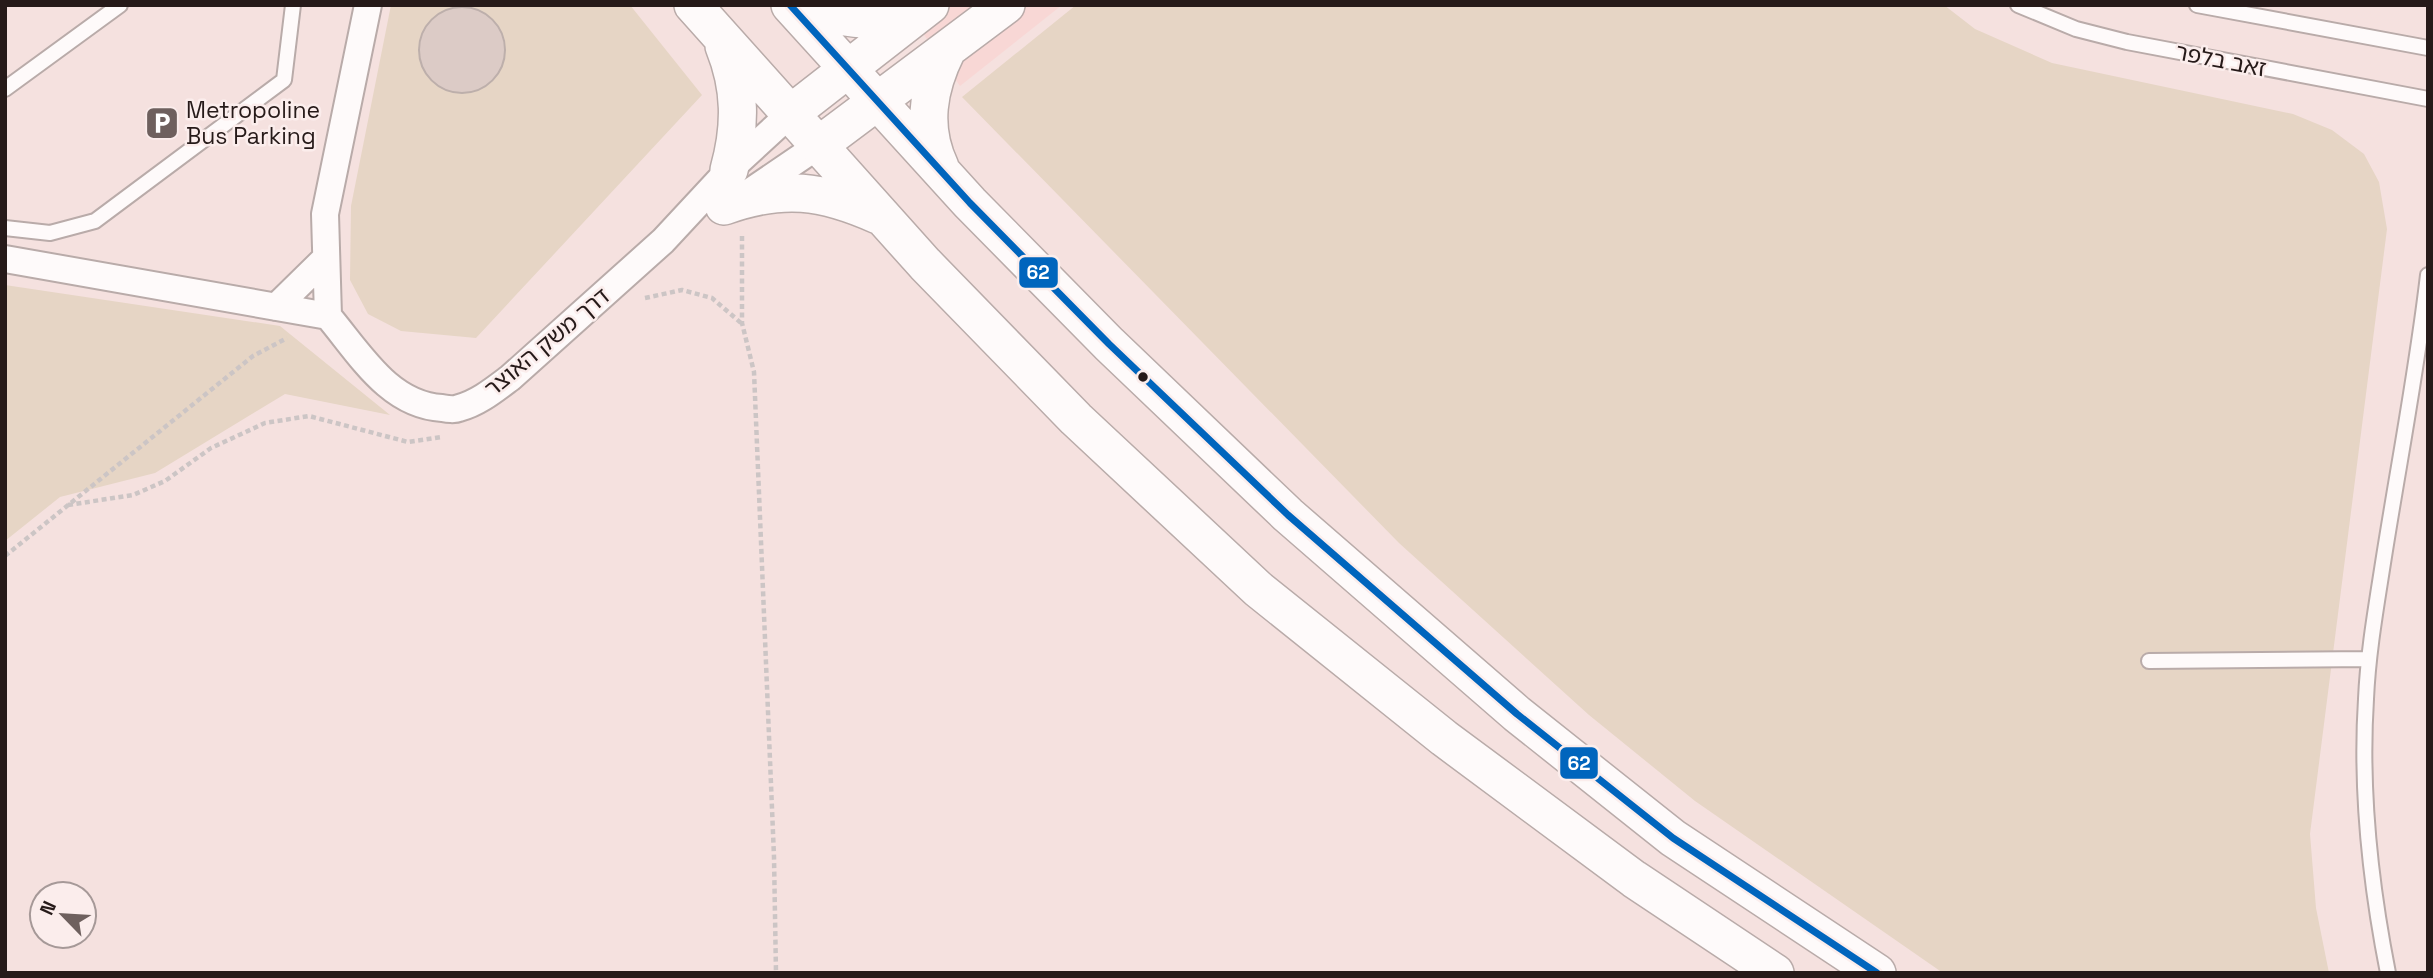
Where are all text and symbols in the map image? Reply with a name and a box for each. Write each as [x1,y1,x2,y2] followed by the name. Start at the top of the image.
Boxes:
[2173,37,2269,83] street label: זאב בלפר
[186,95,320,151] place label: Metropoline Bus Parking
[143,104,181,142] parking icon: Metropoline Bus Parking
[1018,256,1059,289] line badge: 62
[1027,260,1049,285] text: 62
[478,281,616,403] street label: דרך משק האוצר
[1136,370,1150,384] unlabelled marker
[1559,746,1599,780] line badge: 62
[1568,751,1590,776] text: 62
[28,880,98,950] north arrow
[34,897,62,919] text: N

